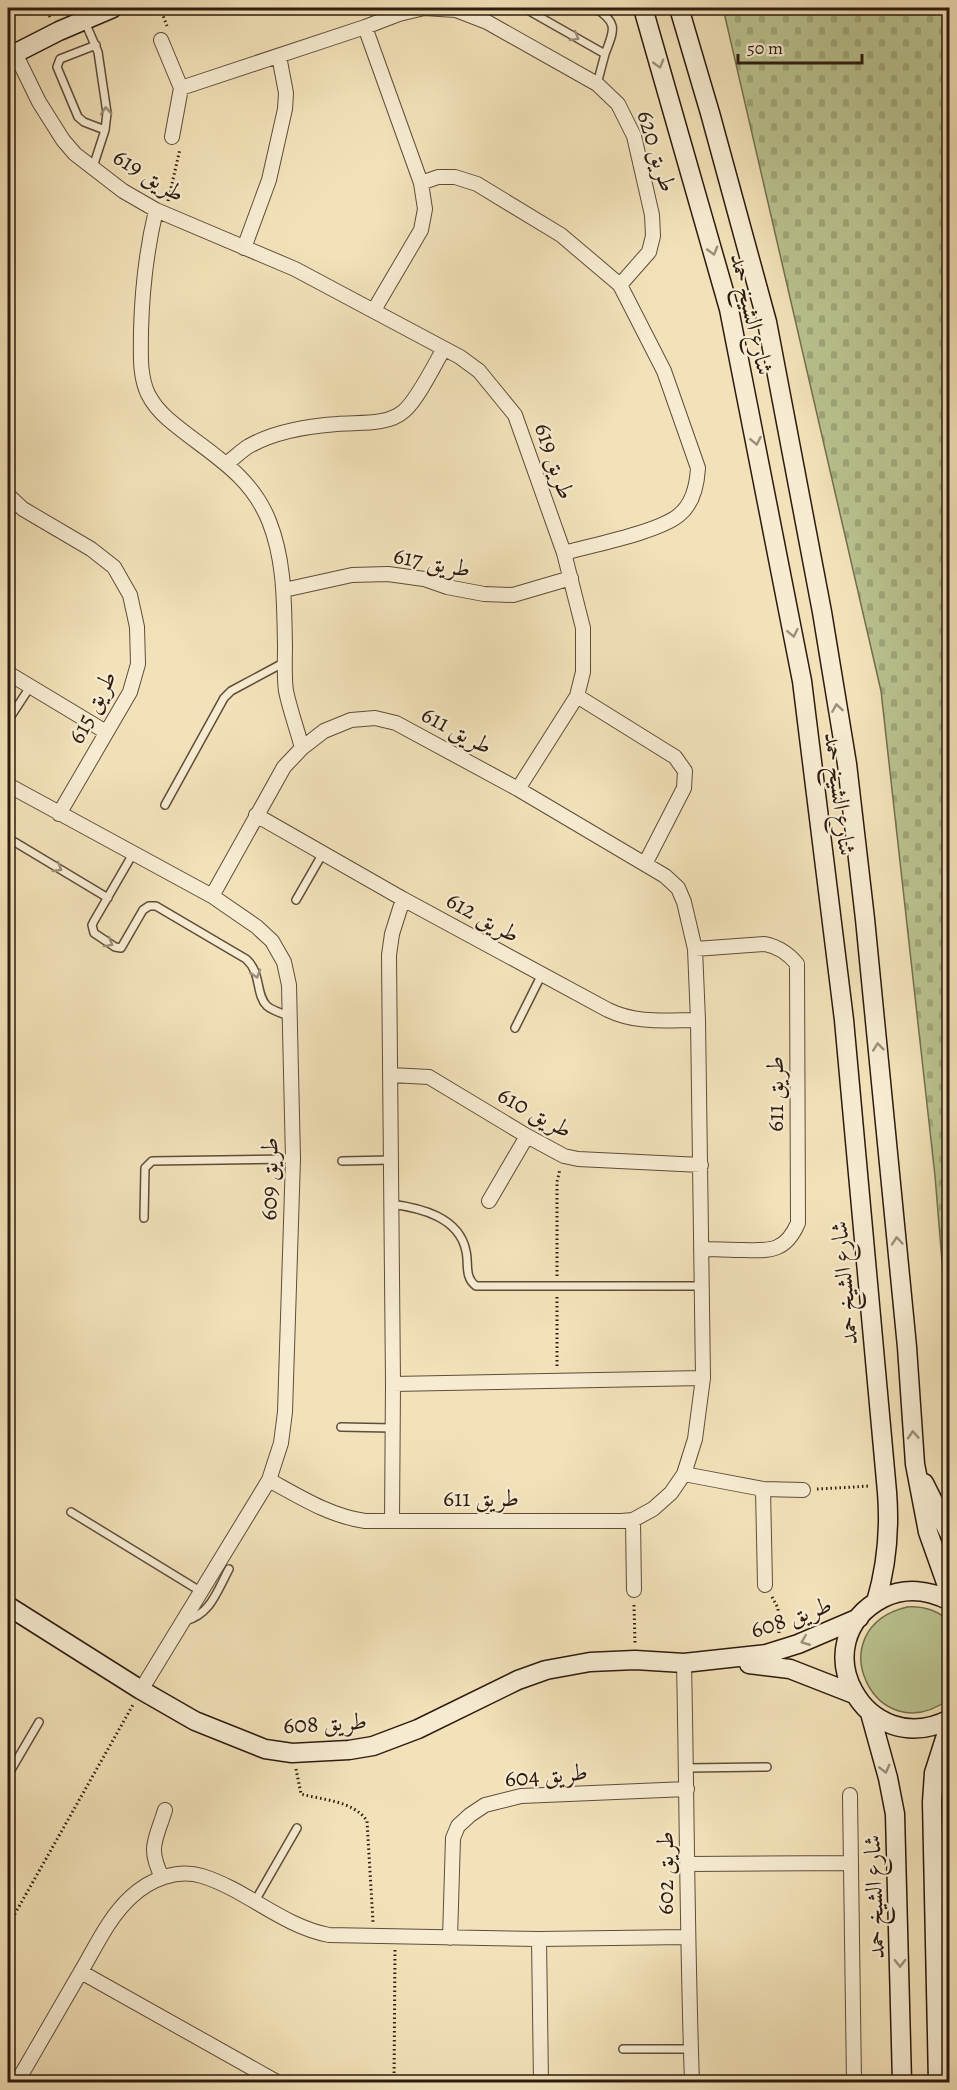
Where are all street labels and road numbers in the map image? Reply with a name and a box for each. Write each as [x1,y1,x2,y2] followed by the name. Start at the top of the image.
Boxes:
[629,106,685,196] street label: طريق 620
[107,141,191,209] street label: طريق 619
[718,250,782,379] street label: شارع الشيخ حمد
[527,419,583,503] street label: طريق 619
[391,539,473,585] street label: طريق 617
[60,665,124,749] street label: طريق 615
[416,698,498,762] street label: طريق 611
[812,730,863,858] street label: شارع الشيخ حمد
[441,884,525,950] street label: طريق 612
[759,1056,791,1132] street label: طريق 611
[492,1078,578,1146] street label: طريق 610
[252,1137,286,1221] street label: طريق 609
[823,1219,870,1346] street label: شارع الشيخ حمد
[443,1482,519,1514] street label: طريق 611
[746,1588,836,1646] street label: طريق 608
[282,1705,368,1741] street label: طريق 608
[503,1755,589,1795] street label: طريق 604
[649,1831,681,1915] street label: طريق 602
[856,1834,897,1960] street label: شارع الشيخ حمد

